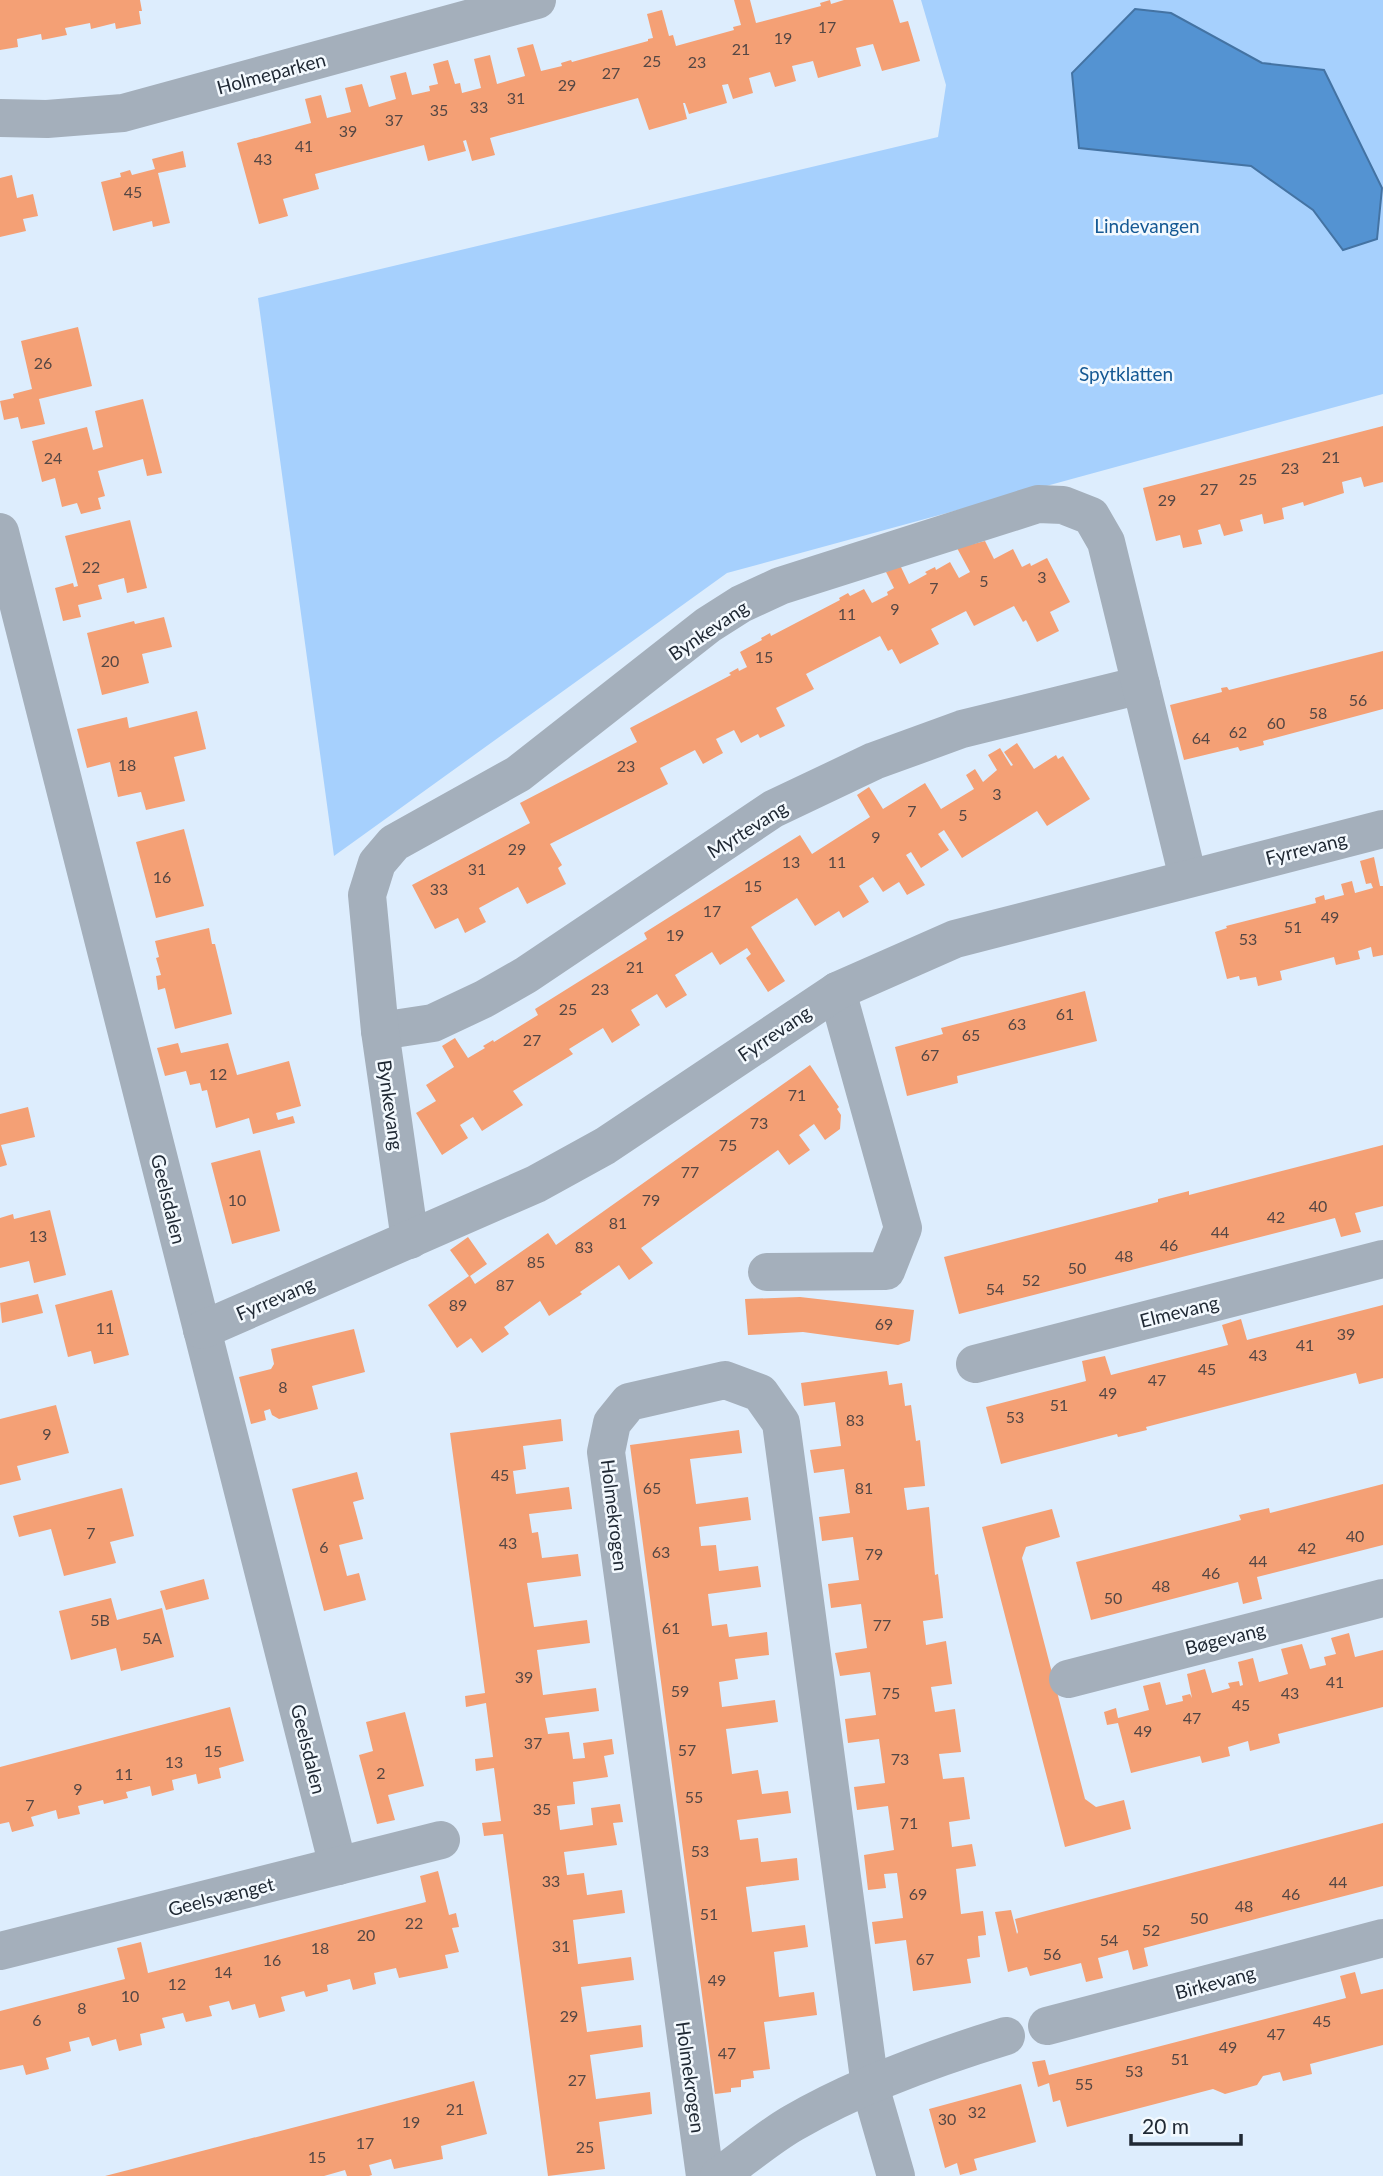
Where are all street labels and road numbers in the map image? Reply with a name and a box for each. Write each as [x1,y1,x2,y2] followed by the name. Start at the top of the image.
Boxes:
[214,47,328,99] street label: Holmeparken
[664,595,752,665] street label: Bynkevang
[703,795,791,863] street label: Myrtevang
[1263,827,1349,869] street label: Fyrrevang
[733,1000,815,1066] street label: Fyrrevang
[373,1058,409,1152] street label: Bynkevang
[147,1152,191,1246] street label: Geelsdalen
[232,1271,318,1325] street label: Fyrrevang
[1137,1290,1221,1332] street label: Elmevang
[597,1458,633,1572] street label: Holmekrogen
[1182,1617,1268,1659] street label: Bøgevang
[287,1702,331,1796] street label: Geelsdalen
[166,1872,277,1920] street label: Geelsvænget
[1172,1960,1258,2004] street label: Birkevang
[672,2020,710,2134] street label: Holmekrogen

